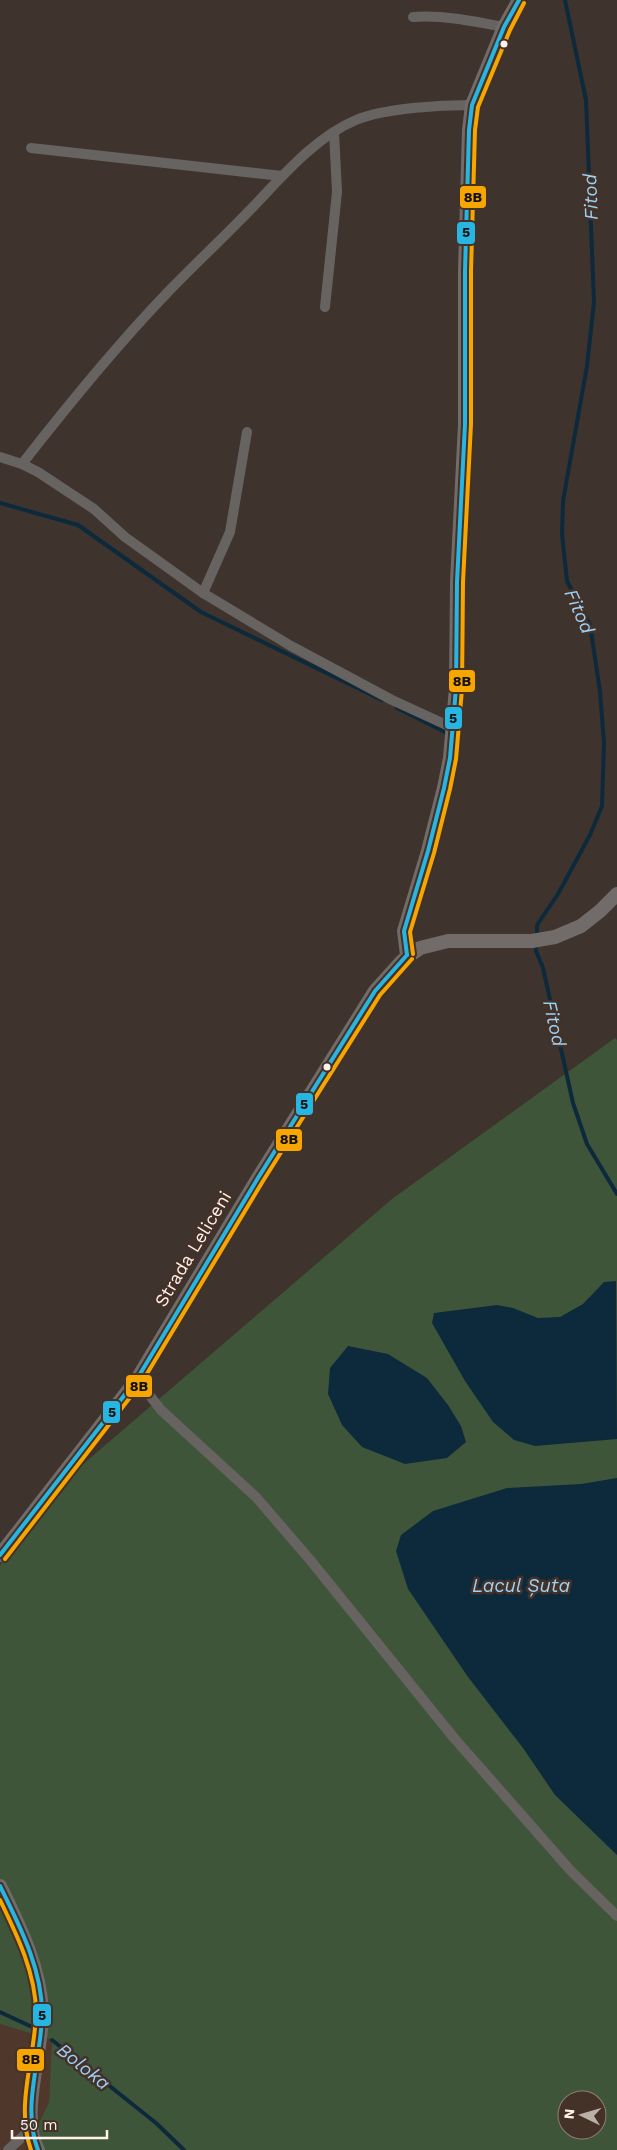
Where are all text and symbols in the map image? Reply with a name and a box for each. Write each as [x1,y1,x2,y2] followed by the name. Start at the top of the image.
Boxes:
[499,39,509,49] unlabelled marker
[578,172,603,221] water label: Fitod
[459,185,487,209] line badge: 8B
[464,189,483,205] text: 8B
[456,221,476,245] line badge: 5
[462,224,470,240] text: 5
[560,585,600,638] water label: Fitod
[448,669,476,693] line badge: 8B
[453,673,472,689] text: 8B
[444,706,463,730] line badge: 5
[449,710,457,726] text: 5
[538,998,571,1050] water label: Fitod
[322,1062,332,1072] unlabelled marker
[295,1092,314,1116] line badge: 5
[300,1096,308,1112] text: 5
[275,1128,303,1152] line badge: 8B
[280,1131,299,1147] text: 8B
[150,1187,235,1310] street label: Strada Leliceni
[125,1374,153,1398] line badge: 8B
[130,1378,149,1394] text: 8B
[102,1400,121,1424] line badge: 5
[108,1404,116,1420] text: 5
[472,1574,570,1597] water label: Lacul Șuta
[32,2003,52,2027] line badge: 5
[38,2007,46,2023] text: 5
[52,2038,115,2095] water label: Boloka
[16,2048,45,2072] line badge: 8B
[22,2051,41,2067] text: 8B
[557,2090,607,2140] north arrow
[12,2108,108,2140] scale bar
[561,2108,577,2120] text: N
[20,2116,57,2134] text: 50 m

